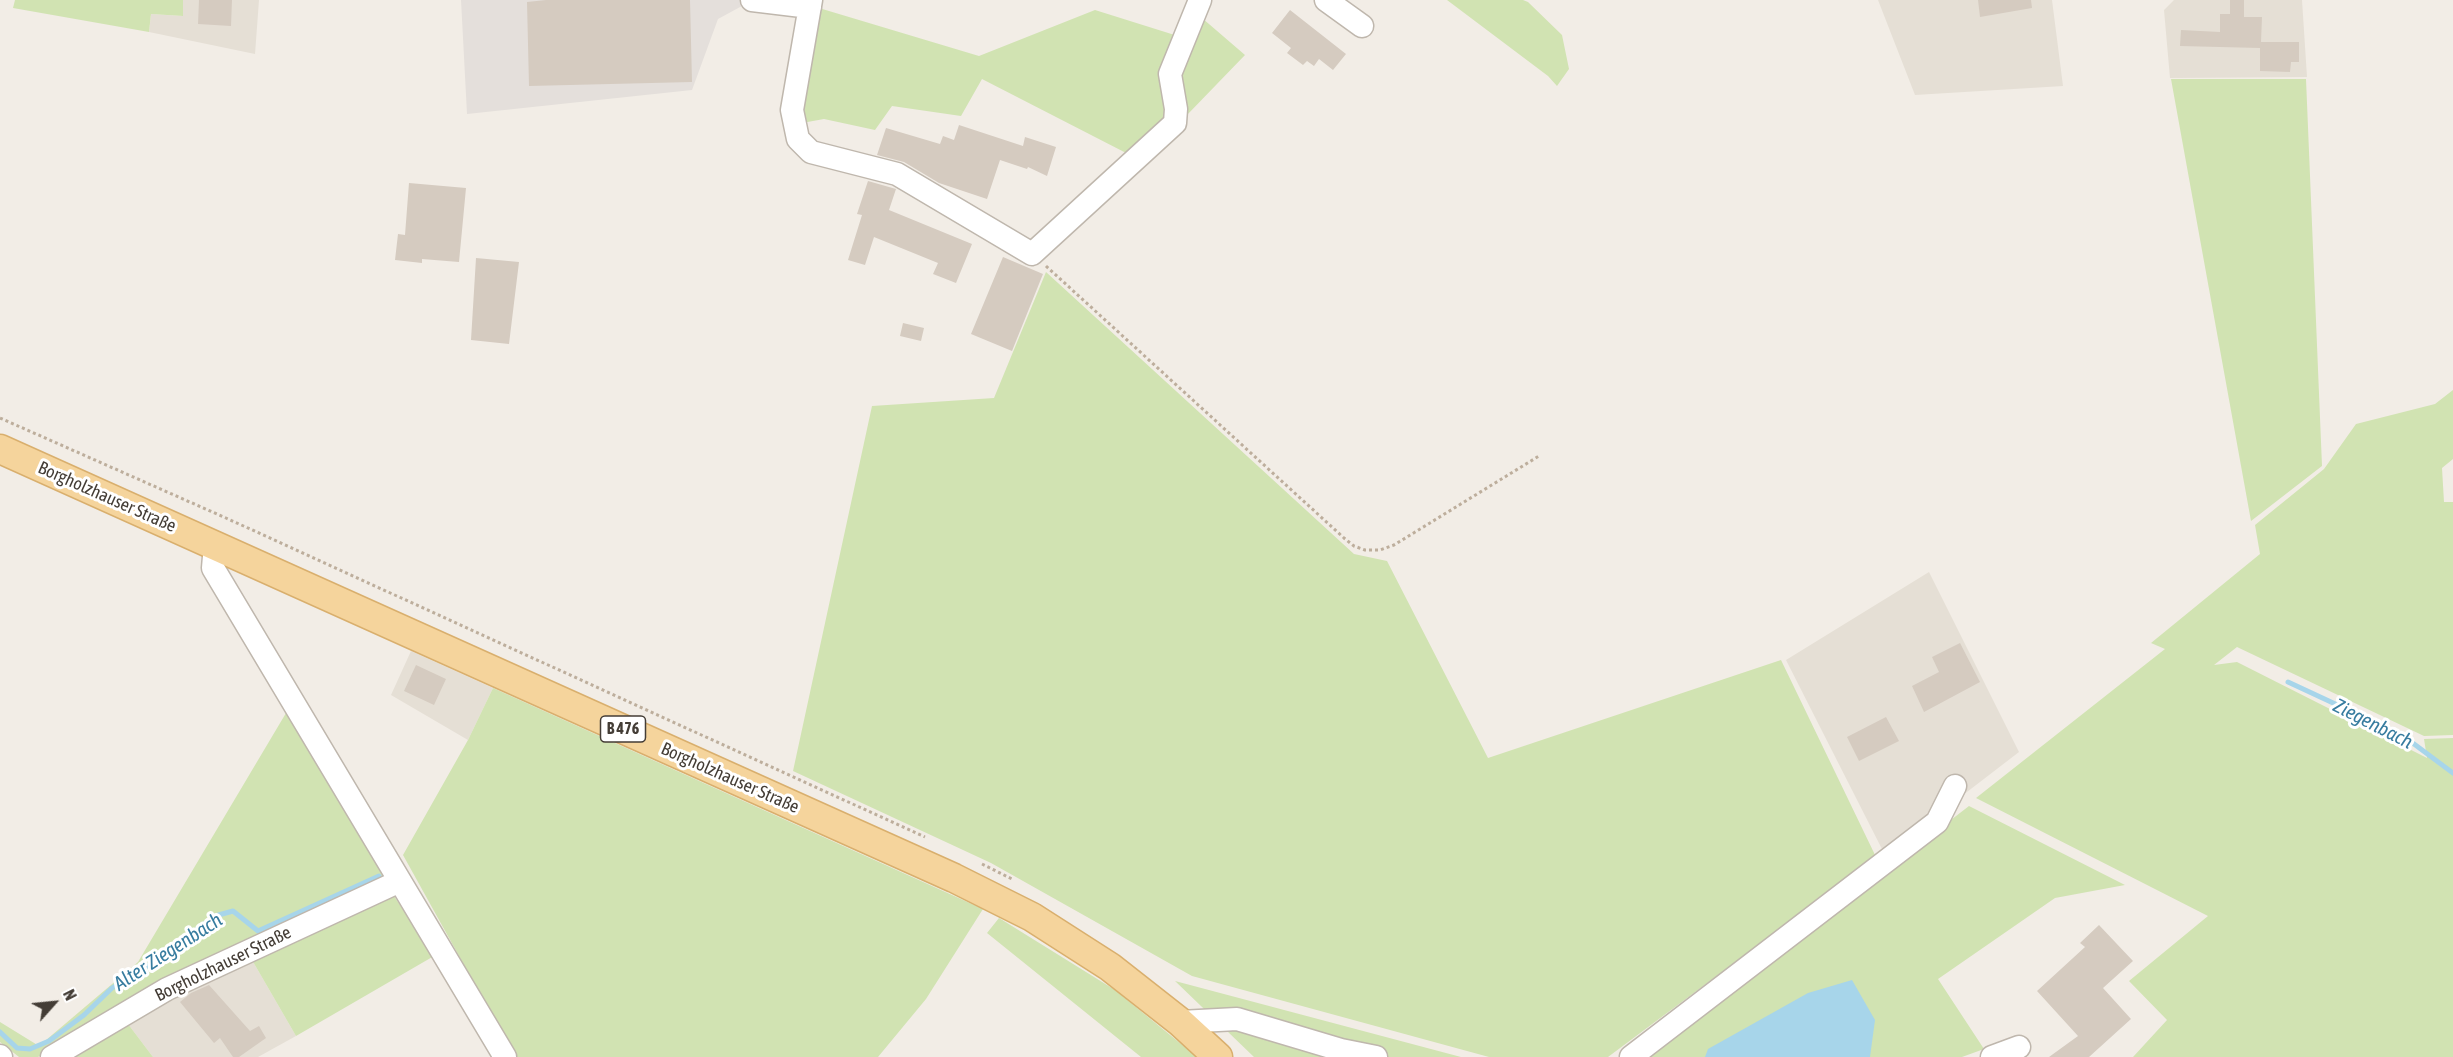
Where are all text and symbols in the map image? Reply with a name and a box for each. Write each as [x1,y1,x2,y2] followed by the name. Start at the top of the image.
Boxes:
[35,457,179,537] street label: Borgholzhauser Straße
[2329,694,2417,754] water label: Ziegenbach
[600,716,646,742] road number: B 476
[658,738,802,818] street label: Borgholzhauser Straße
[109,908,227,996] water label: Alter Ziegenbach
[151,922,295,1006] street label: Borgholzhauser Straße
[24,973,84,1033] north arrow
[60,987,80,1003] text: N

